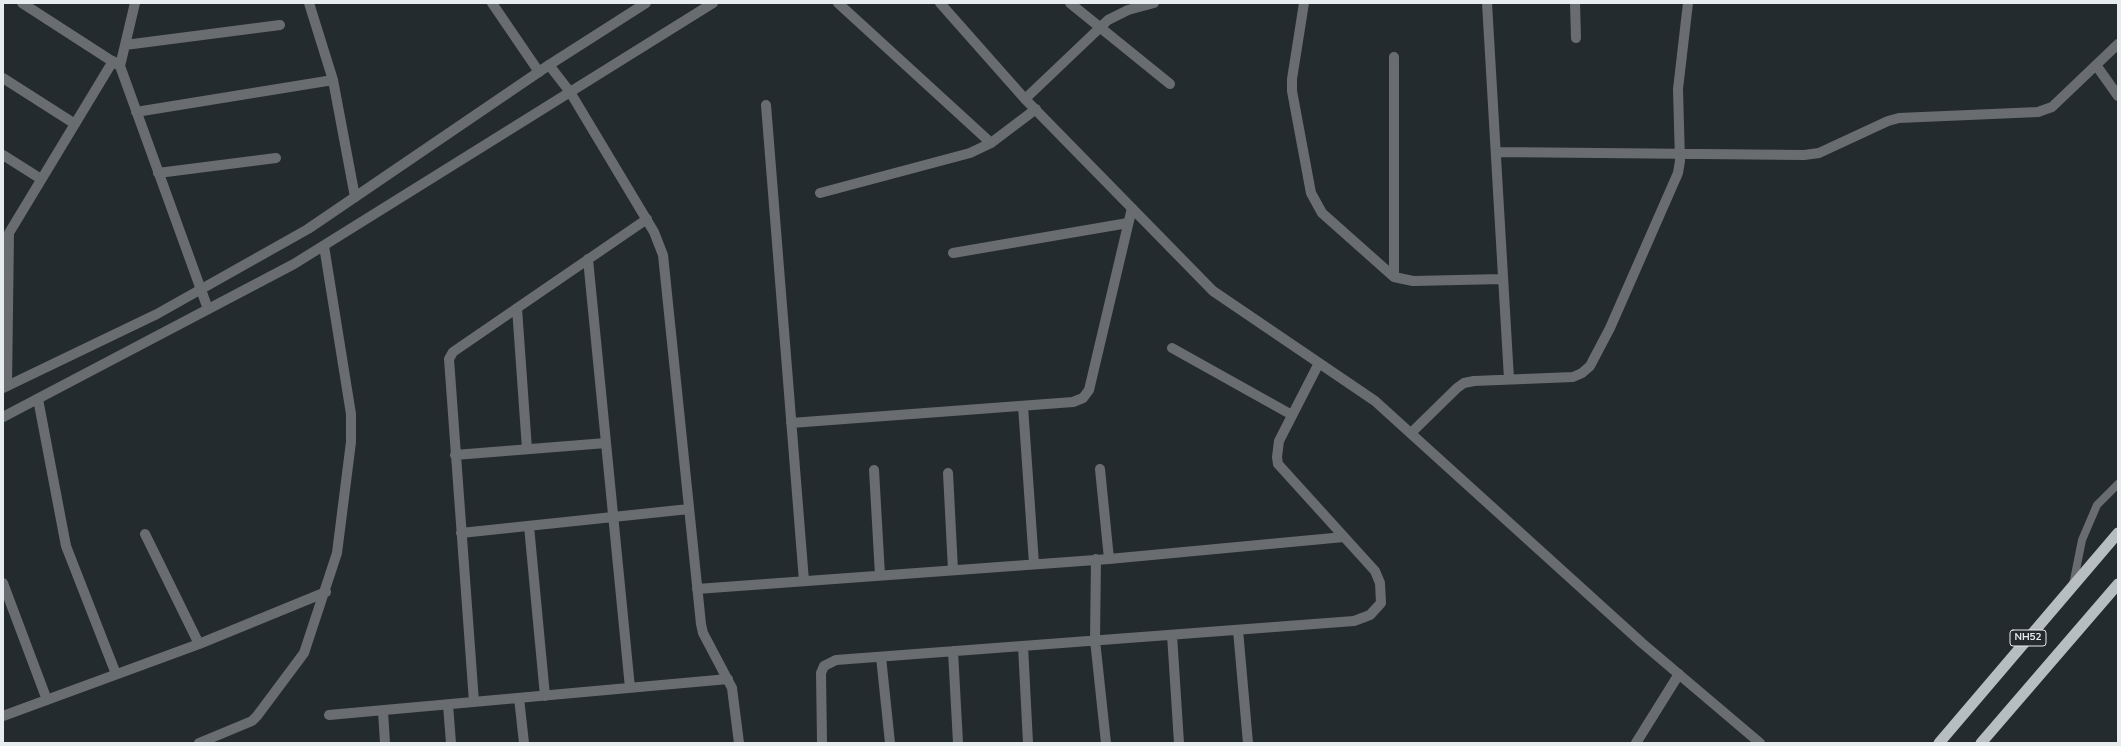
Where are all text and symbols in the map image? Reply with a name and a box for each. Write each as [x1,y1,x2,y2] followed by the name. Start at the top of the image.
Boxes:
[2010,630,2046,646] road number: NH52

